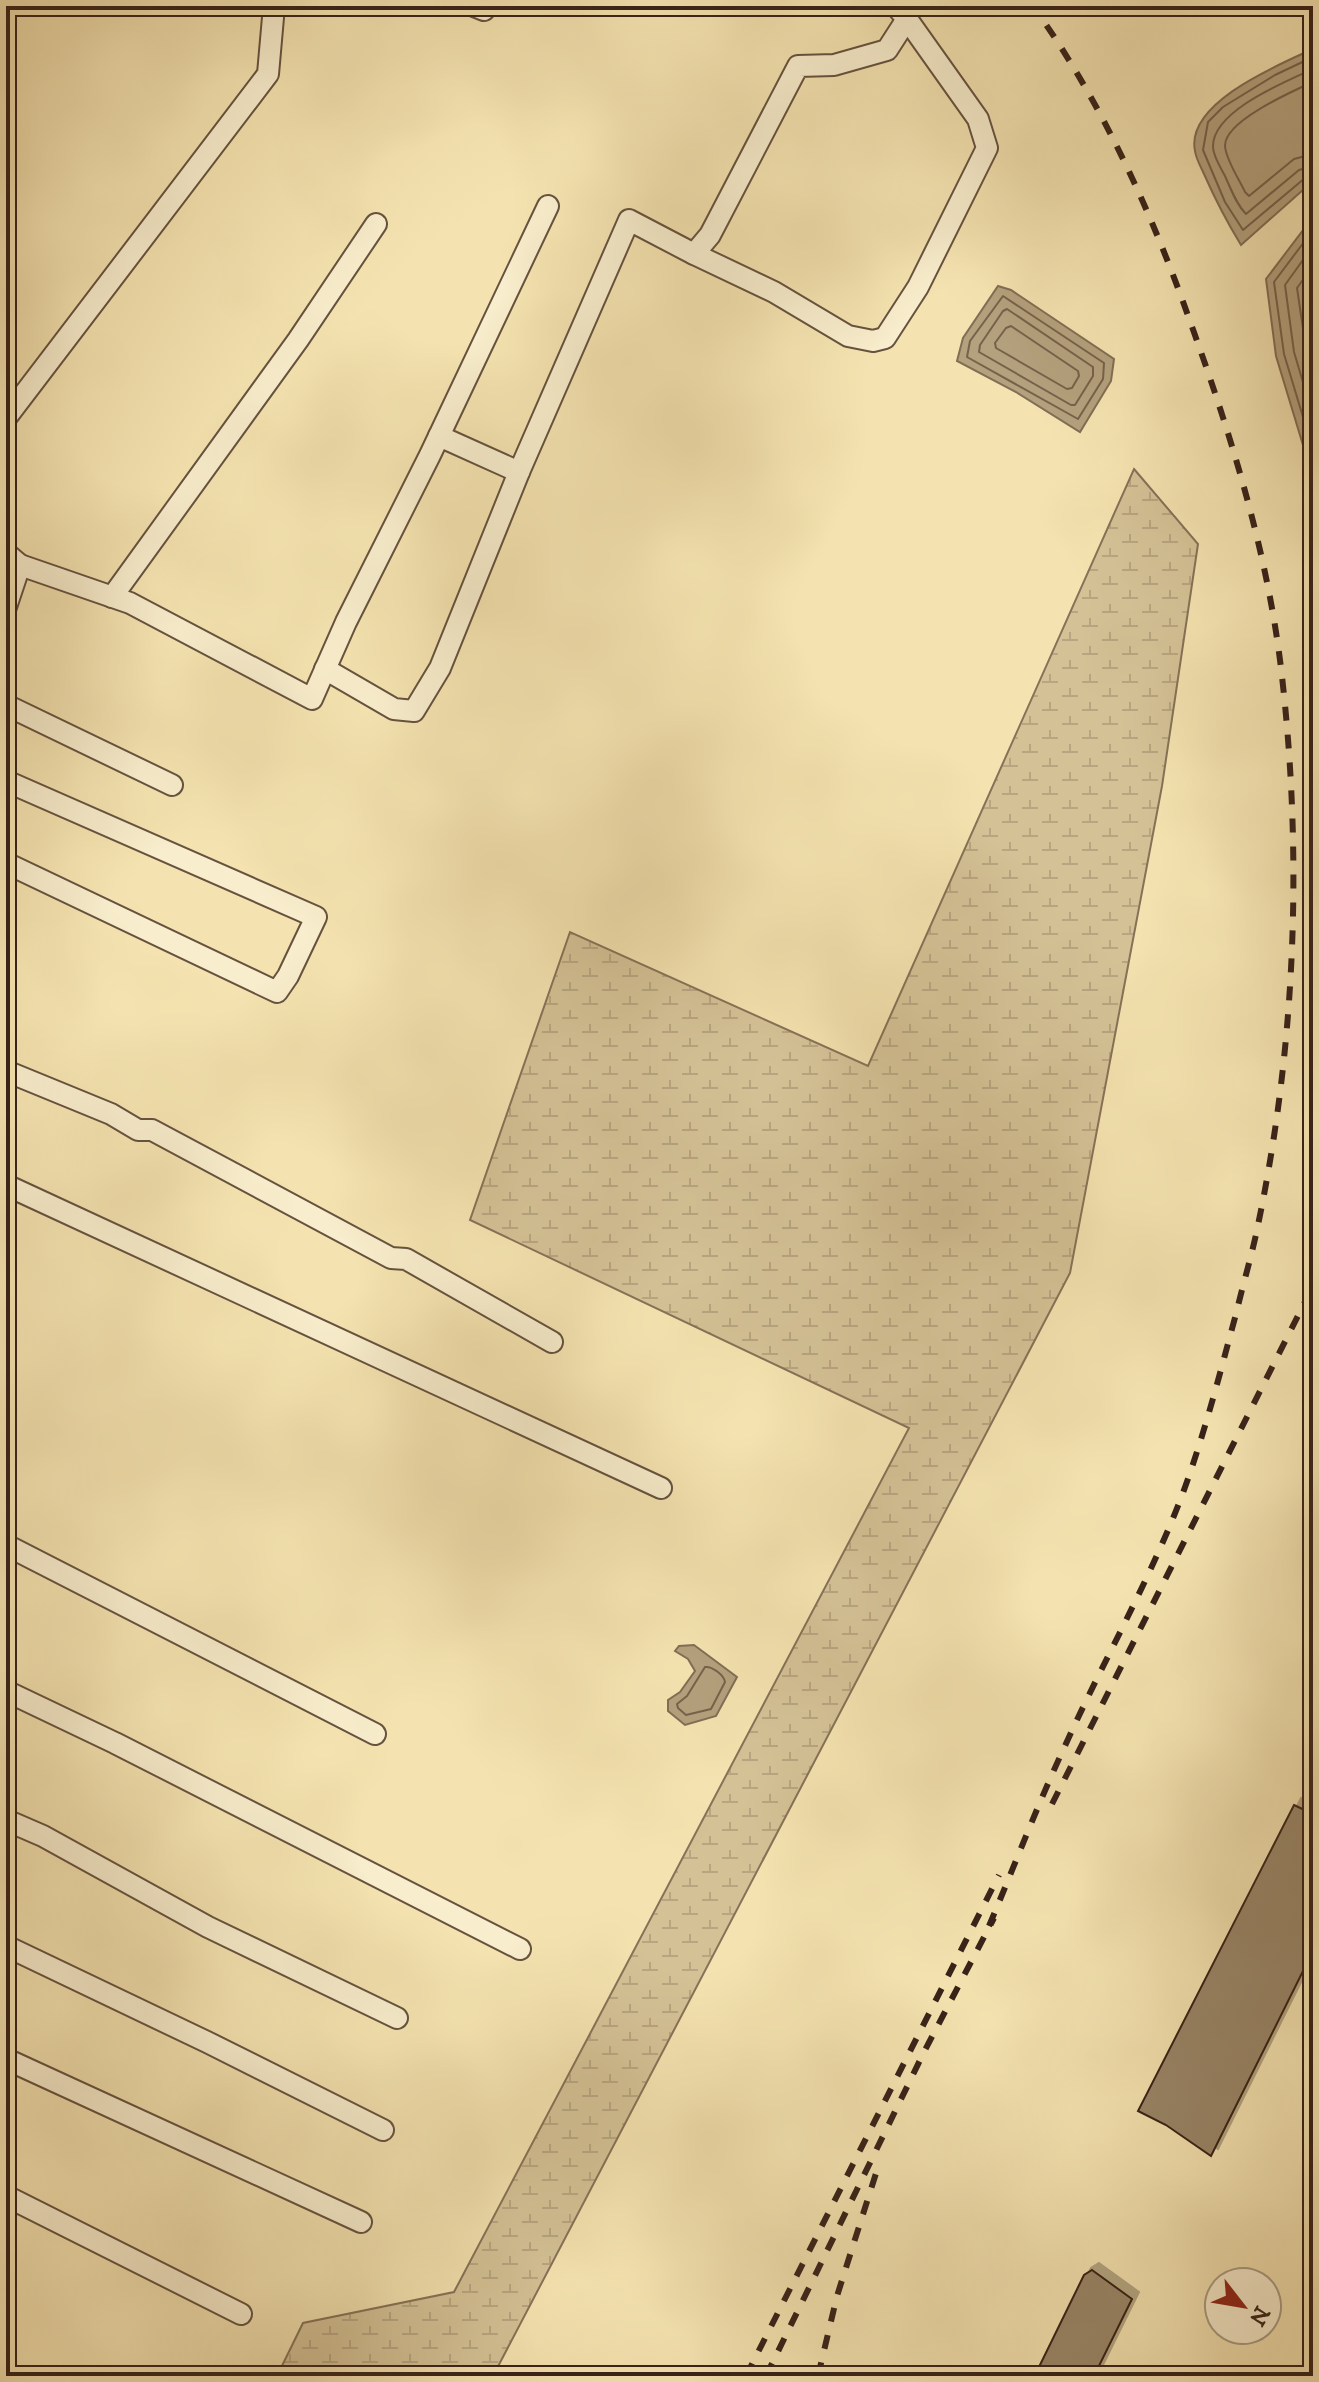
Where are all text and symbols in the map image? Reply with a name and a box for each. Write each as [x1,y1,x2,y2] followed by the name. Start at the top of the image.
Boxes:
[1203,2266,1283,2346] north arrow
[1243,2301,1275,2330] text: N

